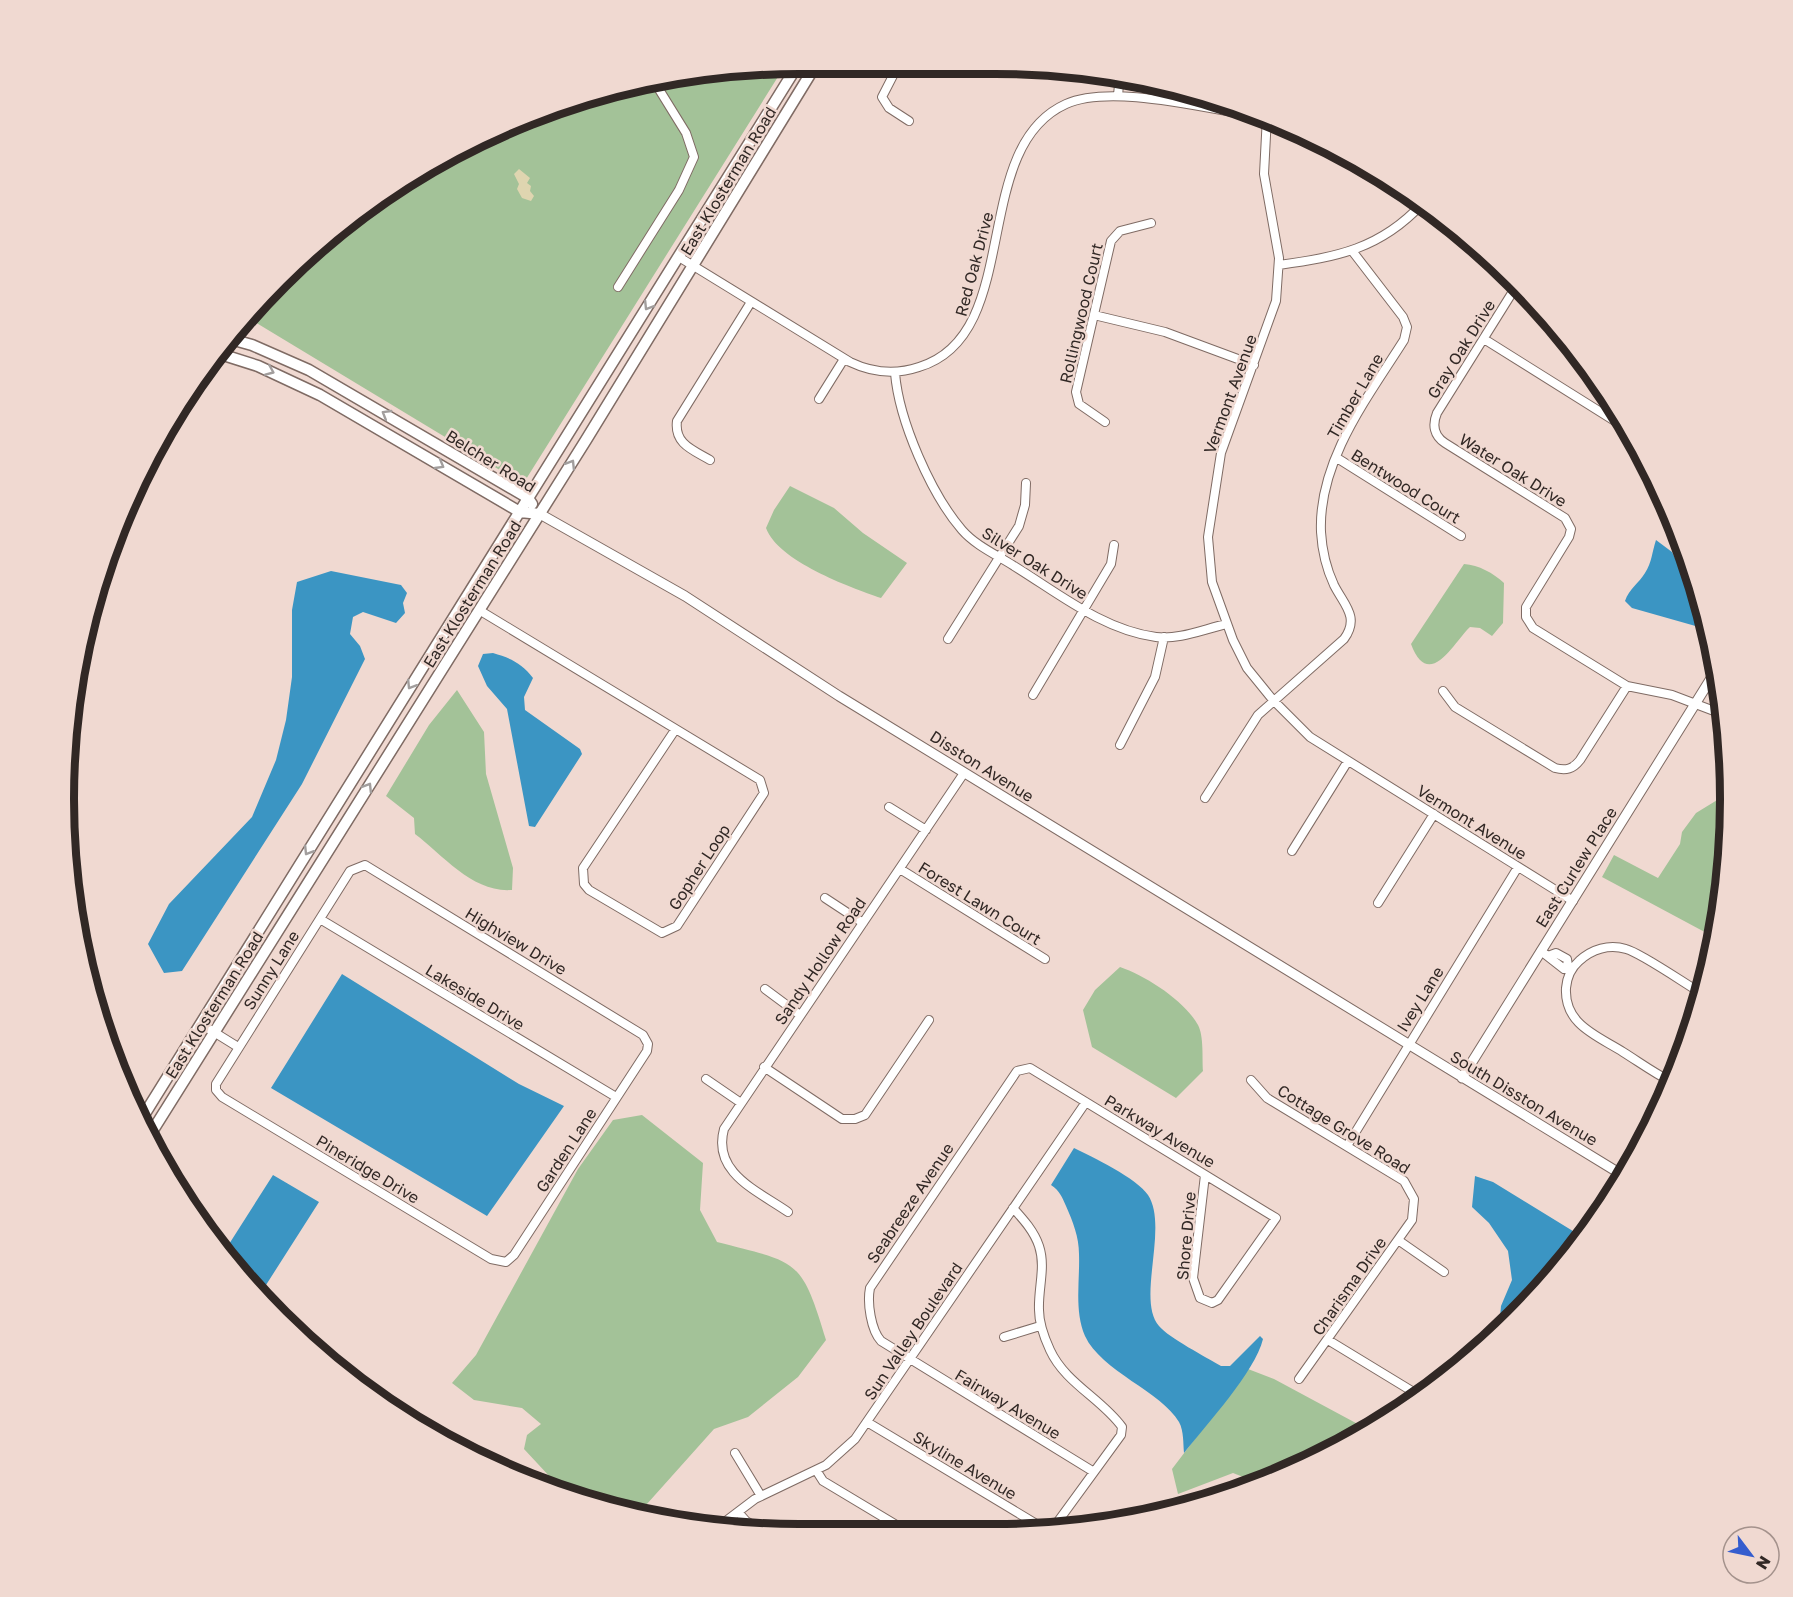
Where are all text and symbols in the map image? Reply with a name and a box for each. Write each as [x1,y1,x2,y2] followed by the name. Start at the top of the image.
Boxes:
[676,103,780,259] street label: East Klosterman Road
[950,210,998,318] street label: Red Oak Drive
[1055,241,1107,385] street label: Rollingwood Court
[1423,296,1499,402] street label: Gray Oak Drive
[643,300,655,310] one-way arrow
[1199,332,1261,456] street label: Vermont Avenue
[1323,350,1387,442] street label: Timber Lane
[263,364,274,376] one-way arrow
[382,410,392,422] one-way arrow
[442,425,540,497] street label: Belcher Road
[1456,429,1570,511] street label: Water Oak Drive
[1348,444,1464,528] street label: Bentwood Court
[434,457,444,469] one-way arrow
[563,460,575,470] one-way arrow
[419,517,525,671] street label: East Klosterman Road
[978,522,1092,604] street label: Silver Oak Drive
[408,679,419,690] one-way arrow
[926,726,1038,806] street label: Disston Avenue
[1413,780,1531,864] street label: Vermont Avenue
[361,783,373,793] one-way arrow
[1531,803,1621,931] street label: East Curlew Place
[664,820,734,914] street label: Gopher Loop
[303,845,315,855] one-way arrow
[915,857,1045,949] street label: Forest Lawn Court
[770,893,870,1029] street label: Sandy Hollow Road
[462,903,570,979] street label: Highview Drive
[239,927,303,1013] street label: Sunny Lane
[161,928,267,1082] street label: East Klosterman Road
[422,960,528,1034] street label: Lakeside Drive
[1392,963,1448,1035] street label: Ivey Lane
[1447,1046,1601,1150] street label: South Disston Avenue
[1274,1080,1414,1178] street label: Cottage Grove Road
[1101,1090,1219,1172] street label: Parkway Avenue
[531,1104,601,1196] street label: Garden Lane
[313,1130,423,1208] street label: Pineridge Drive
[862,1139,958,1267] street label: Seabreeze Avenue
[1172,1191,1200,1281] street label: Shore Drive
[1308,1233,1390,1339] street label: Charisma Drive
[859,1258,967,1404] street label: Sun Valley Boulevard
[951,1365,1065,1443] street label: Fairway Avenue
[910,1426,1020,1504] street label: Skyline Avenue
[1721,1525,1781,1585] north arrow
[1752,1552,1775,1573] text: N

